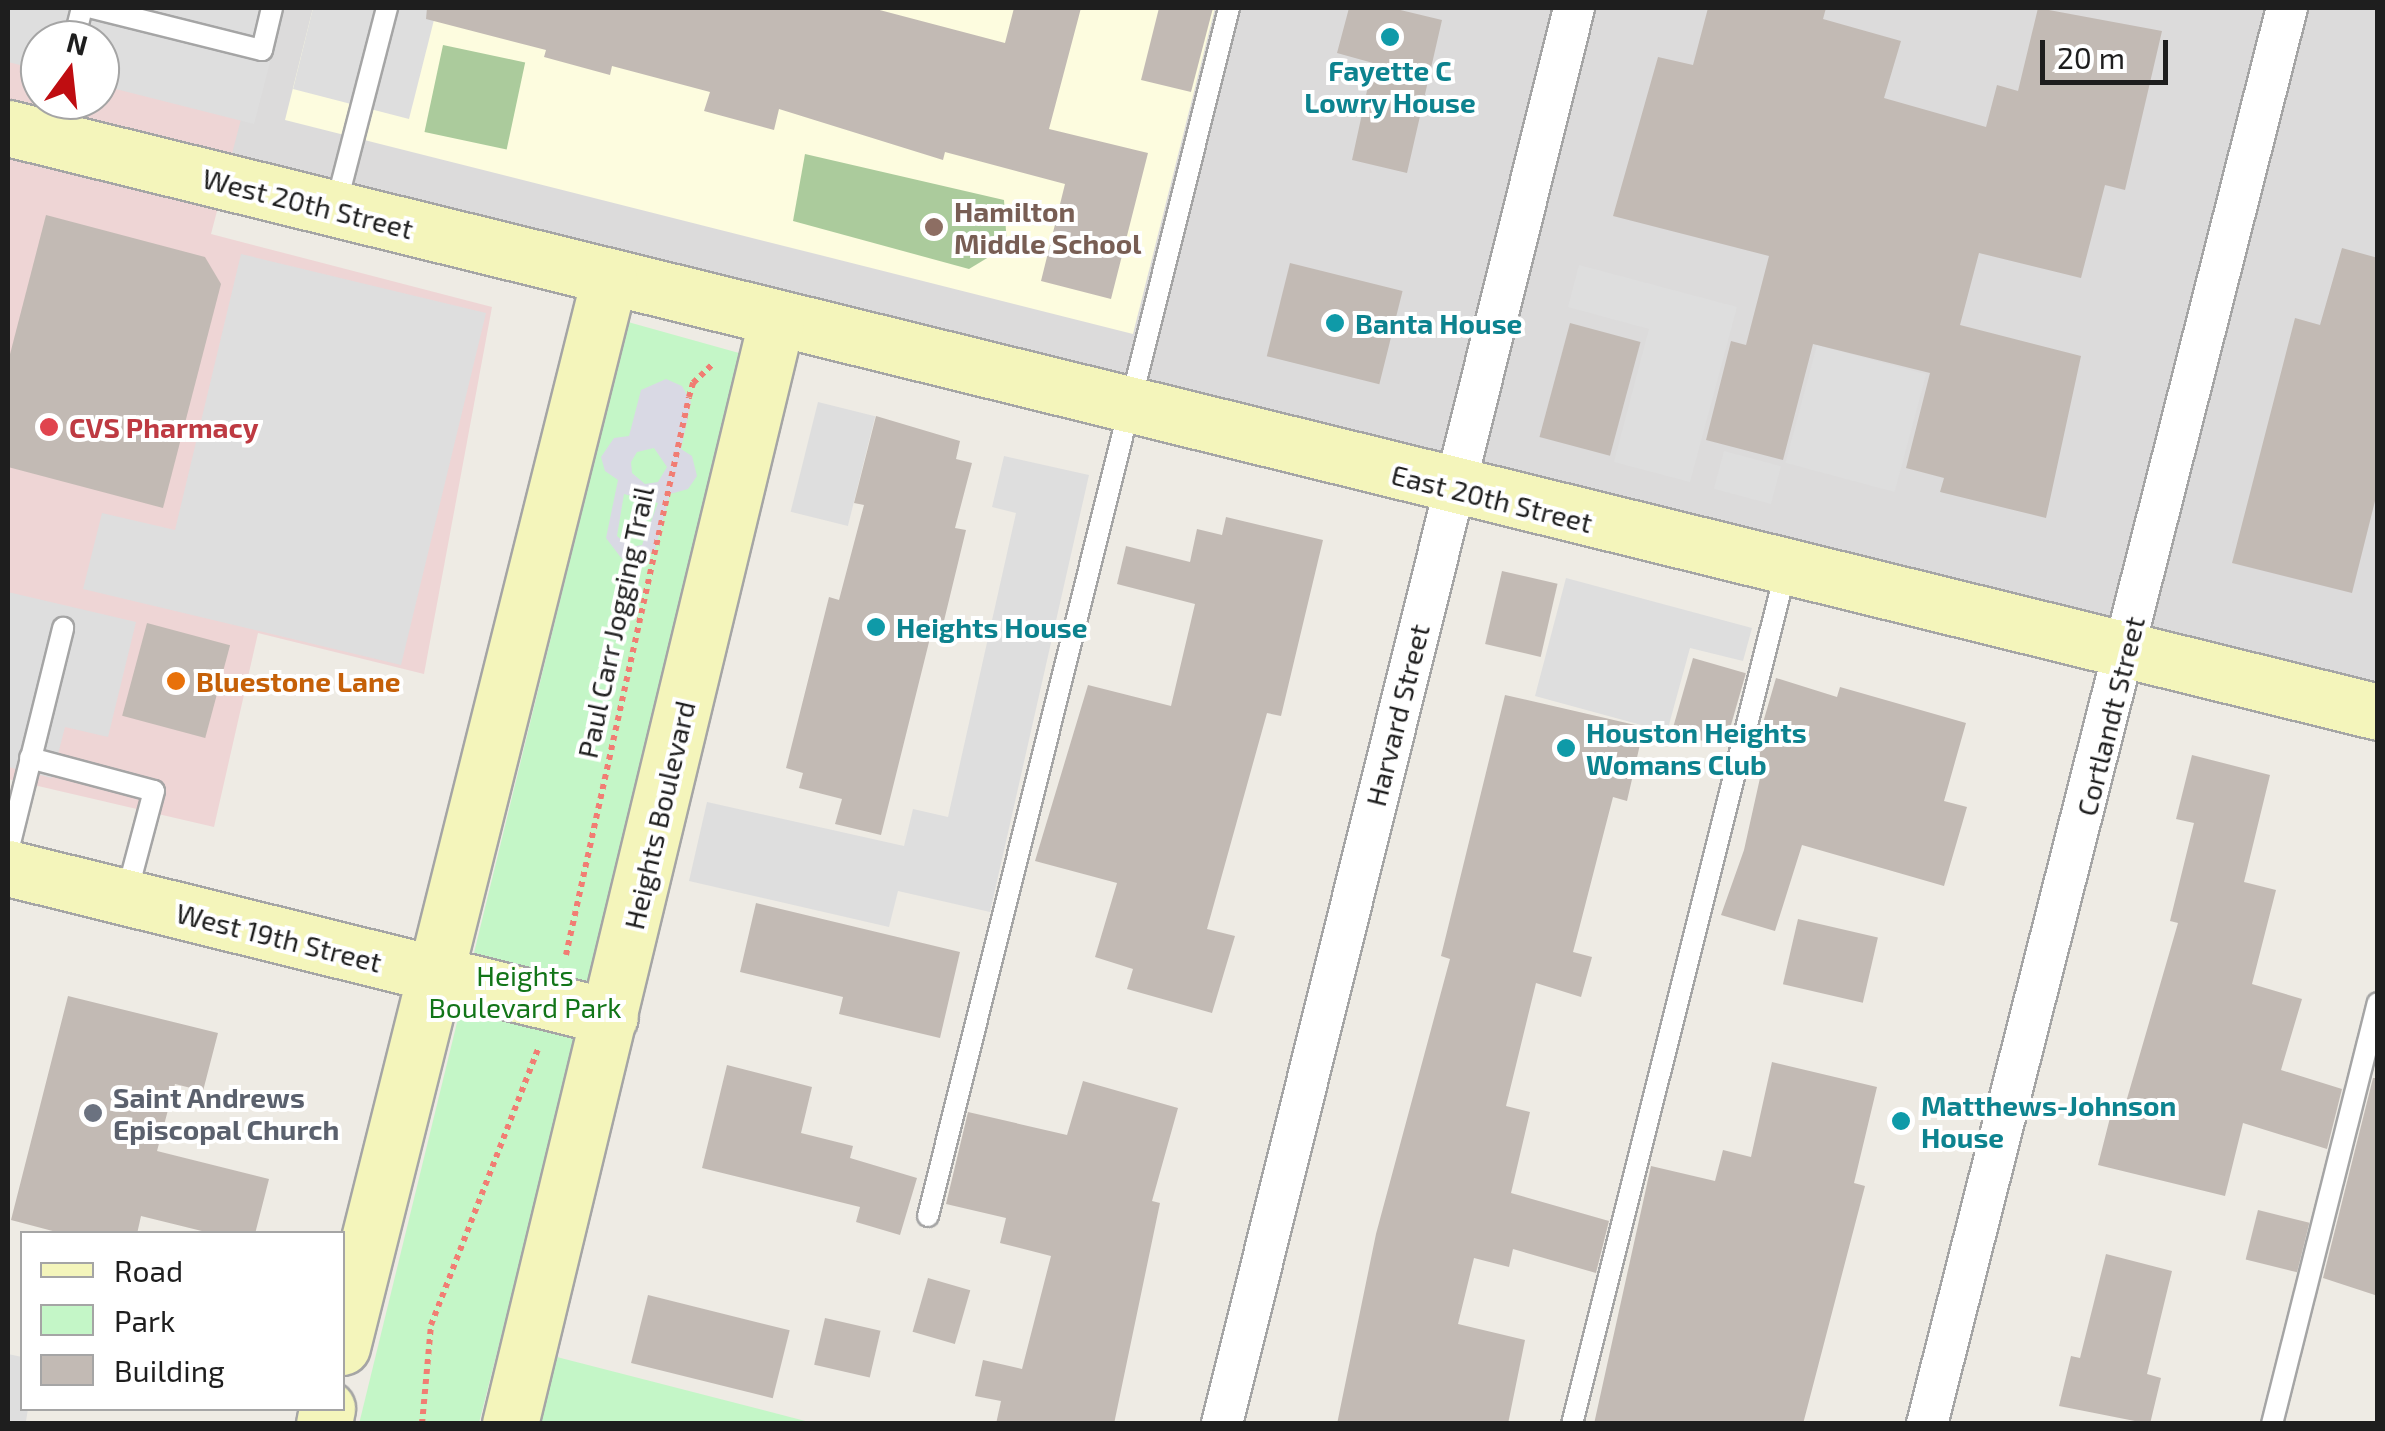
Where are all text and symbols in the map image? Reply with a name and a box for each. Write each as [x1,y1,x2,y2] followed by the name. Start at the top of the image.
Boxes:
[20,20,120,120] north arrow
[2045,20,2172,82] scale bar
[63,24,91,62] text: N
[1379,26,1401,48] marker: Fayette C Lowry House
[2057,39,2125,75] text: 20 m
[1304,53,1476,119] place label: Fayette C Lowry House
[199,161,417,245] street label: West 20th Street
[954,194,1142,260] place label: Hamilton Middle School
[923,216,945,238] marker: Hamilton Middle School
[1355,306,1522,340] place label: Banta House
[1324,312,1346,334] marker: Banta House
[69,410,259,444] place label: CVS Pharmacy
[38,416,60,438] marker: CVS Pharmacy
[1388,457,1596,539] street label: East 20th Street
[570,482,660,762] street label: Paul Carr Jogging Trail
[896,610,1087,644] place label: Heights House
[2069,613,2151,819] street label: Cortlandt Street
[865,616,887,638] marker: Heights House
[1358,620,1436,810] street label: Harvard Street
[196,664,401,698] place label: Bluestone Lane
[165,670,187,692] marker: Bluestone Lane
[616,698,702,932] street label: Heights Boulevard
[1586,715,1807,781] place label: Houston Heights Womans Club
[1555,737,1577,759] marker: Houston Heights Womans Club
[173,895,385,979] street label: West 19th Street
[428,958,622,1024] park label: Heights Boulevard Park
[113,1080,340,1146] place label: Saint Andrews Episcopal Church
[1921,1088,2176,1154] place label: Matthews-Johnson House
[82,1102,104,1124] marker: Saint Andrews Episcopal Church
[1890,1110,1912,1132] marker: Matthews-Johnson House
[20,1231,345,1411] legend
[114,1252,183,1288] text: Road
[114,1302,175,1338] text: Park
[114,1352,225,1388] text: Building

